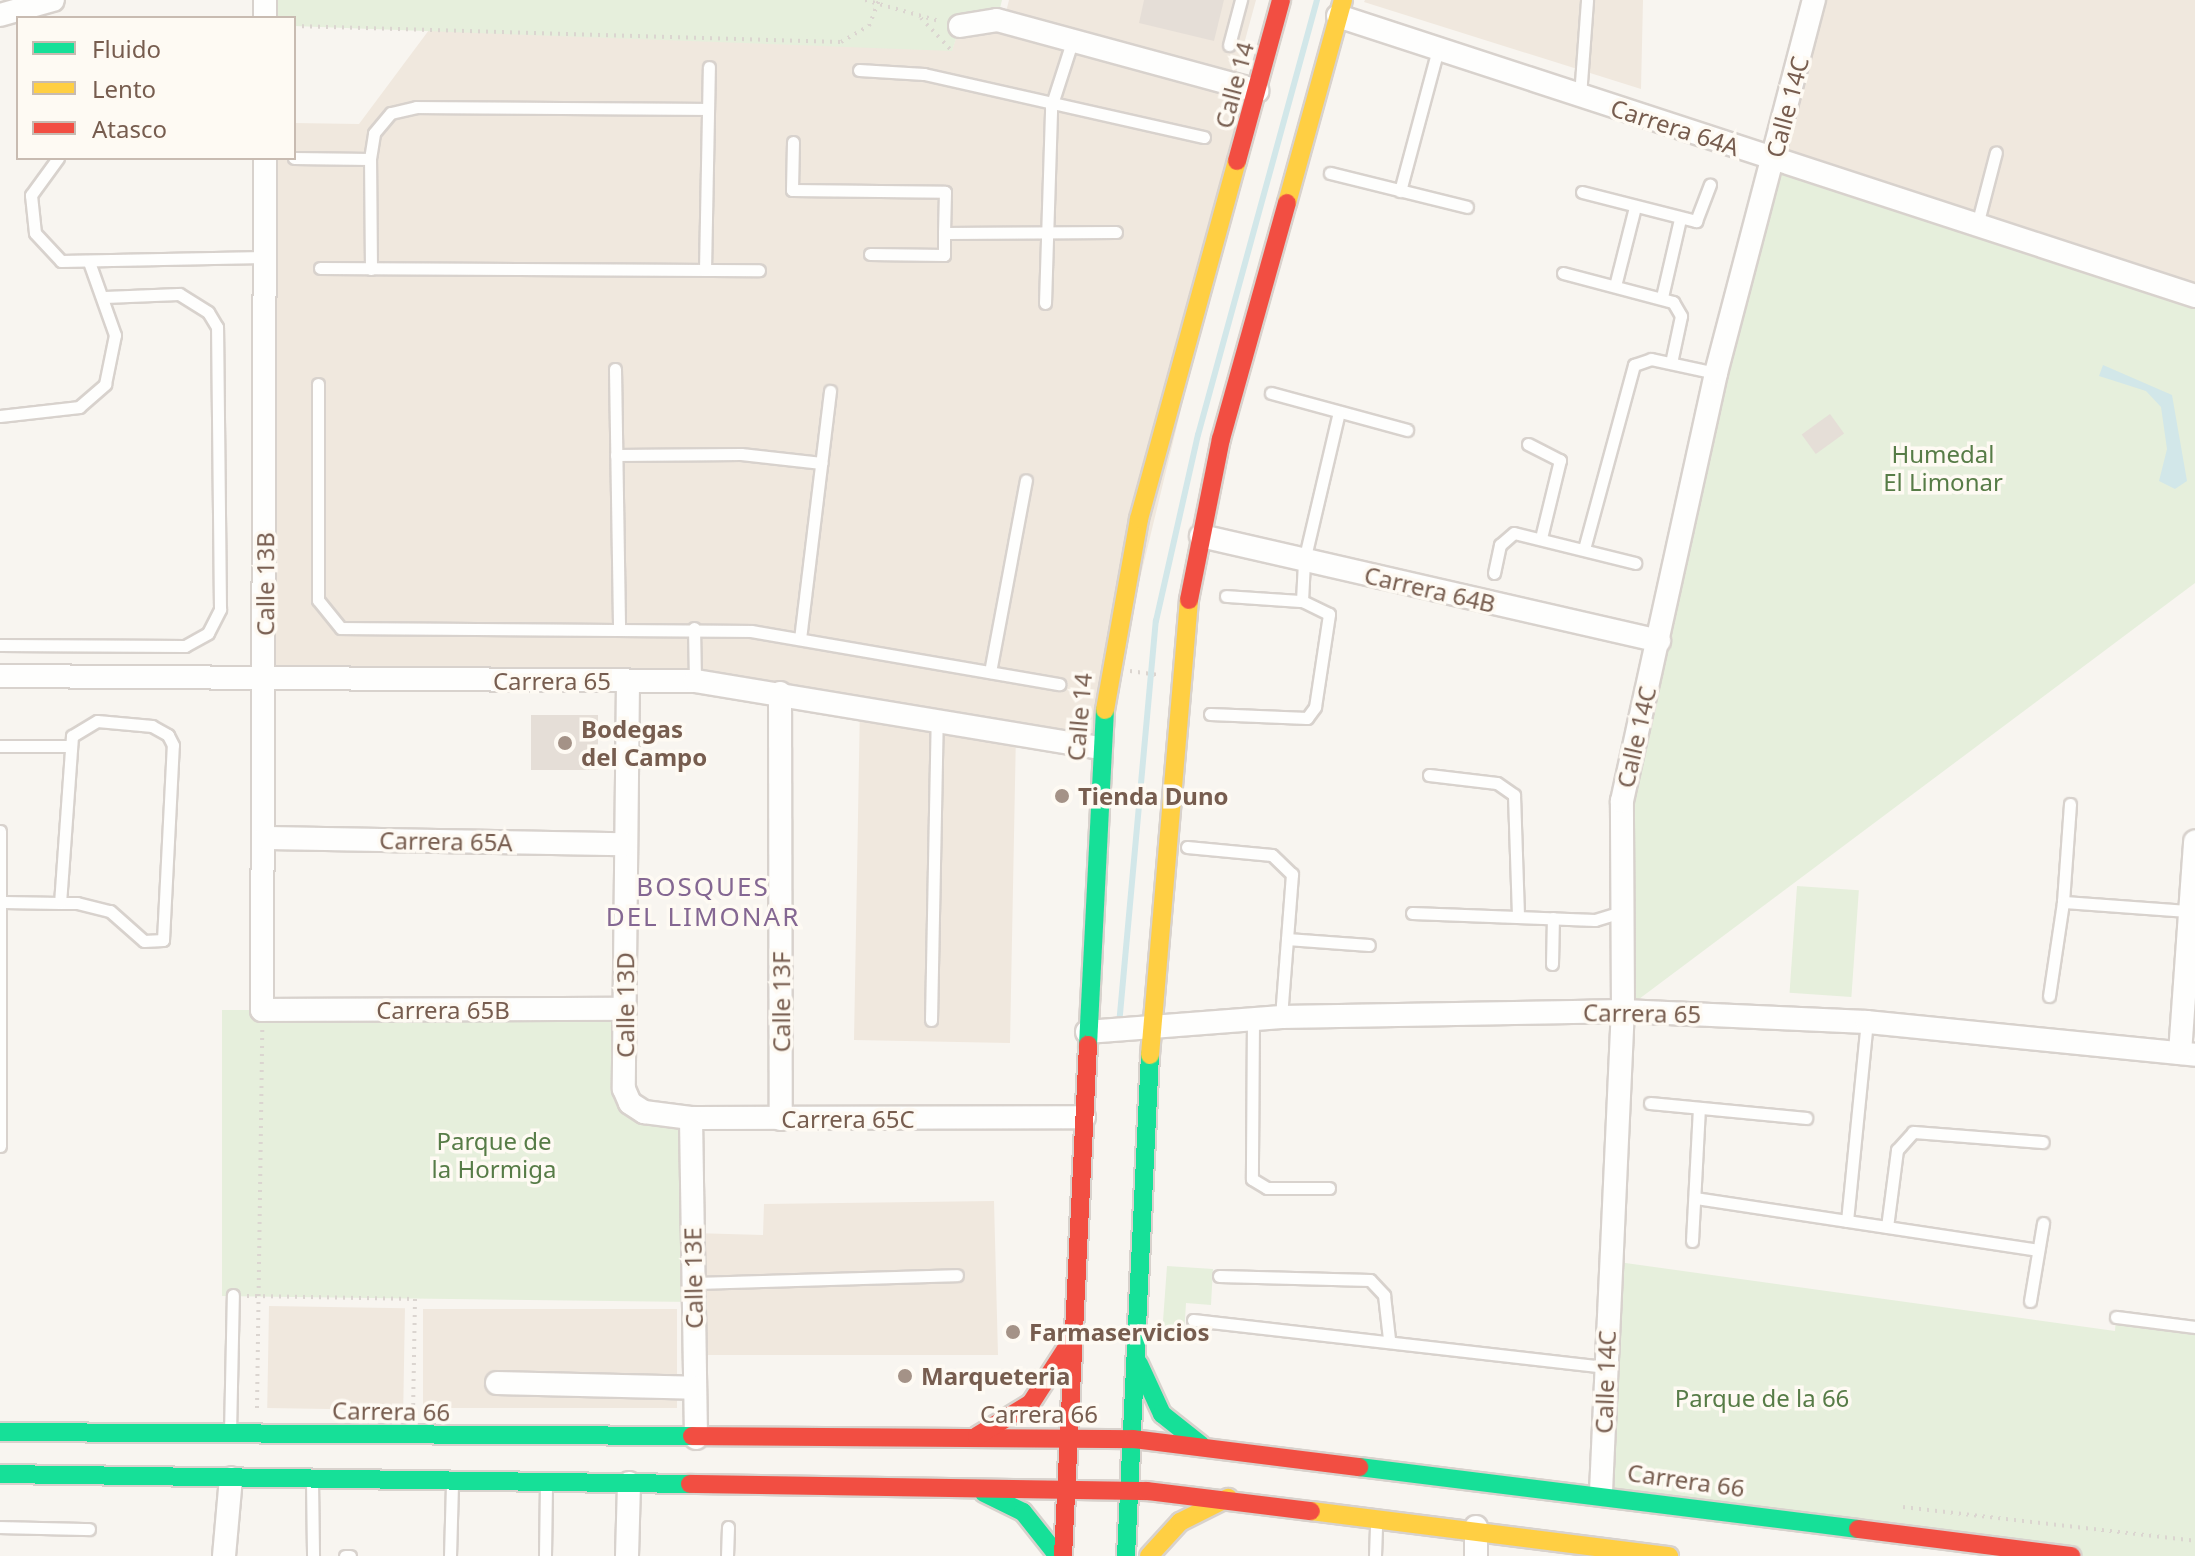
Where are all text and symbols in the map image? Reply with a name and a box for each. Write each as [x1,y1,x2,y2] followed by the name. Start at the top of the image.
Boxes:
[16,16,296,160] legend
[92,32,161,65] text: Fluido
[1209,39,1259,131] street label: Calle 14
[1760,53,1814,161] street label: Calle 14C
[92,72,156,105] text: Lento
[1607,93,1743,161] street label: Carrera 64A
[92,112,167,145] text: Atasco
[1883,440,2003,496] park label: Humedal El Limonar
[251,532,279,636] street label: Calle 13B
[1362,560,1498,618] street label: Carrera 64B
[493,667,611,695] street label: Carrera 65
[1061,672,1097,762] street label: Calle 14
[1610,683,1662,791] street label: Calle 14C
[581,715,707,771] place label: Bodegas del Campo
[556,734,574,752] marker: Bodegas del Campo
[1078,782,1229,810] place label: Tienda Duno
[1053,787,1071,805] marker: Tienda Duno
[379,825,513,857] street label: Carrera 65A
[606,871,800,932] district label: BOSQUES DEL LIMONAR
[611,952,639,1058] street label: Calle 13D
[767,952,795,1052] street label: Calle 13F
[376,996,510,1024] street label: Carrera 65B
[1583,998,1701,1028] street label: Carrera 65
[781,1105,915,1133] street label: Carrera 65C
[432,1127,556,1183] park label: Parque de la Hormiga
[678,1227,708,1329] street label: Calle 13E
[1029,1318,1210,1346] place label: Farmaservicios
[1004,1323,1022,1341] marker: Farmaservicios
[1589,1330,1621,1434] street label: Calle 14C
[921,1362,1070,1390] place label: Marqueteria
[896,1367,914,1385] marker: Marqueteria
[1675,1384,1849,1412] park label: Parque de la 66
[332,1396,450,1426] street label: Carrera 66
[980,1400,1098,1428] street label: Carrera 66
[1626,1458,1746,1502] street label: Carrera 66

